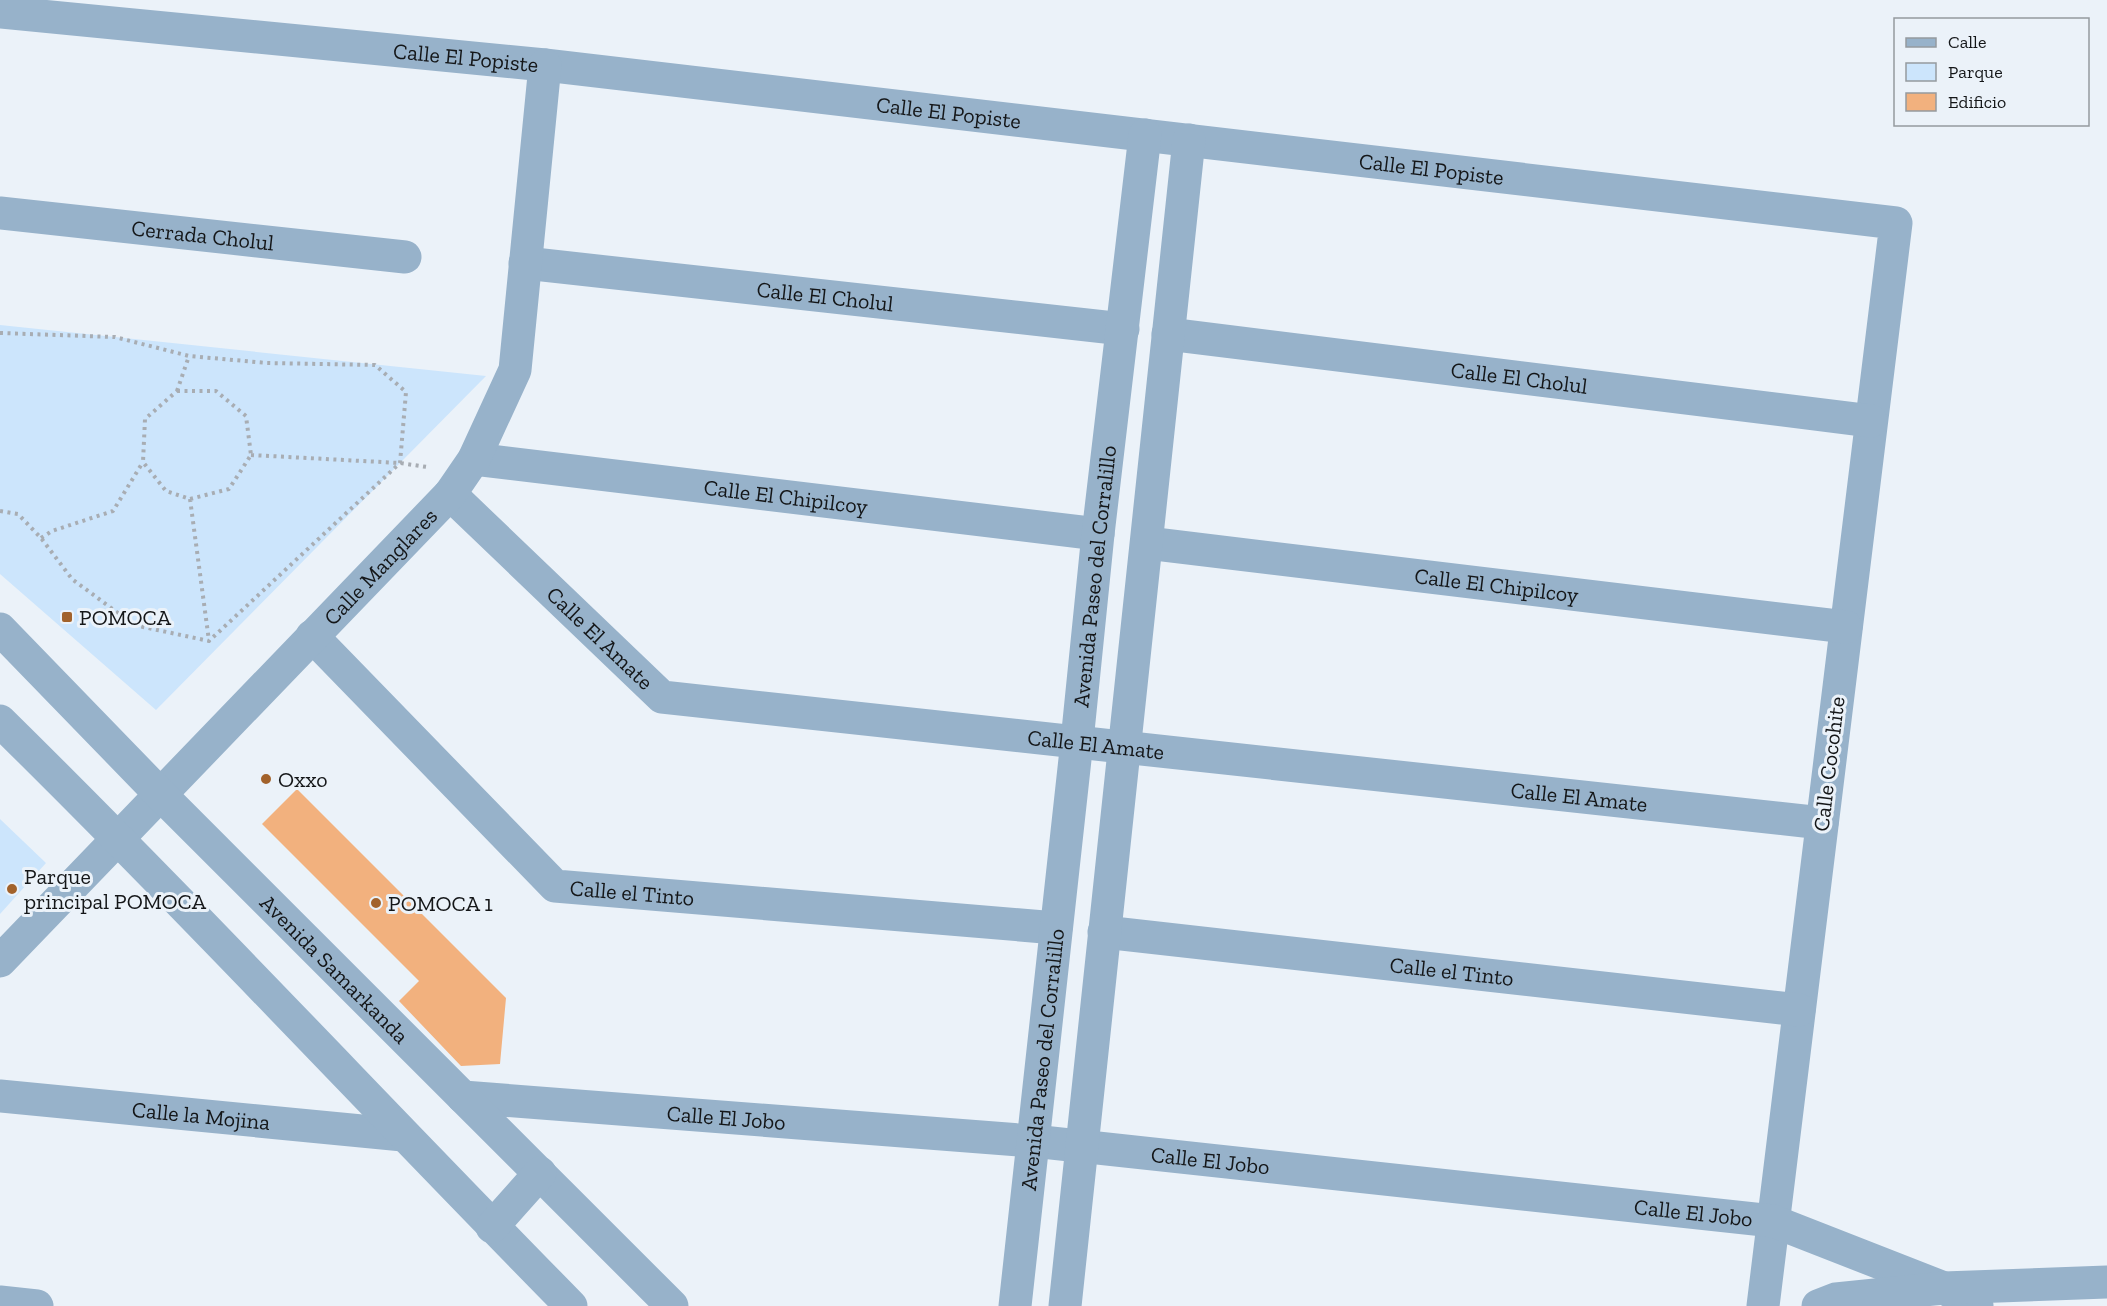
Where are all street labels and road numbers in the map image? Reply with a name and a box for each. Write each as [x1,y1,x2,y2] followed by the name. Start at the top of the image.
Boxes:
[392,37,540,78] street label: Calle El Popiste
[875,90,1023,134] street label: Calle El Popiste
[1358,147,1505,191] street label: Calle El Popiste
[130,214,276,256] street label: Cerrada Cholul
[755,275,895,317] street label: Calle El Cholul
[1449,356,1589,399] street label: Calle El Cholul
[1067,444,1122,709] street label: Avenida Paseo del Corralillo
[702,473,870,520] street label: Calle El Chipilcoy
[318,502,443,631] street label: Calle Manglares
[1413,562,1581,608] street label: Calle El Chipilcoy
[541,581,659,695] street label: Calle El Amate
[1807,695,1851,833] street label: Calle Cocohite
[1026,723,1166,765] street label: Calle El Amate
[1509,776,1649,817] street label: Calle El Amate
[569,874,695,911] street label: Calle el Tinto
[255,889,415,1049] street label: Avenida Samarkanda
[1014,927,1070,1192] street label: Avenida Paseo del Corralillo
[1388,951,1515,991] street label: Calle el Tinto
[131,1095,272,1136] street label: Calle la Mojina
[666,1099,787,1135] street label: Calle El Jobo
[1150,1140,1271,1180] street label: Calle El Jobo
[1633,1193,1754,1232] street label: Calle El Jobo

